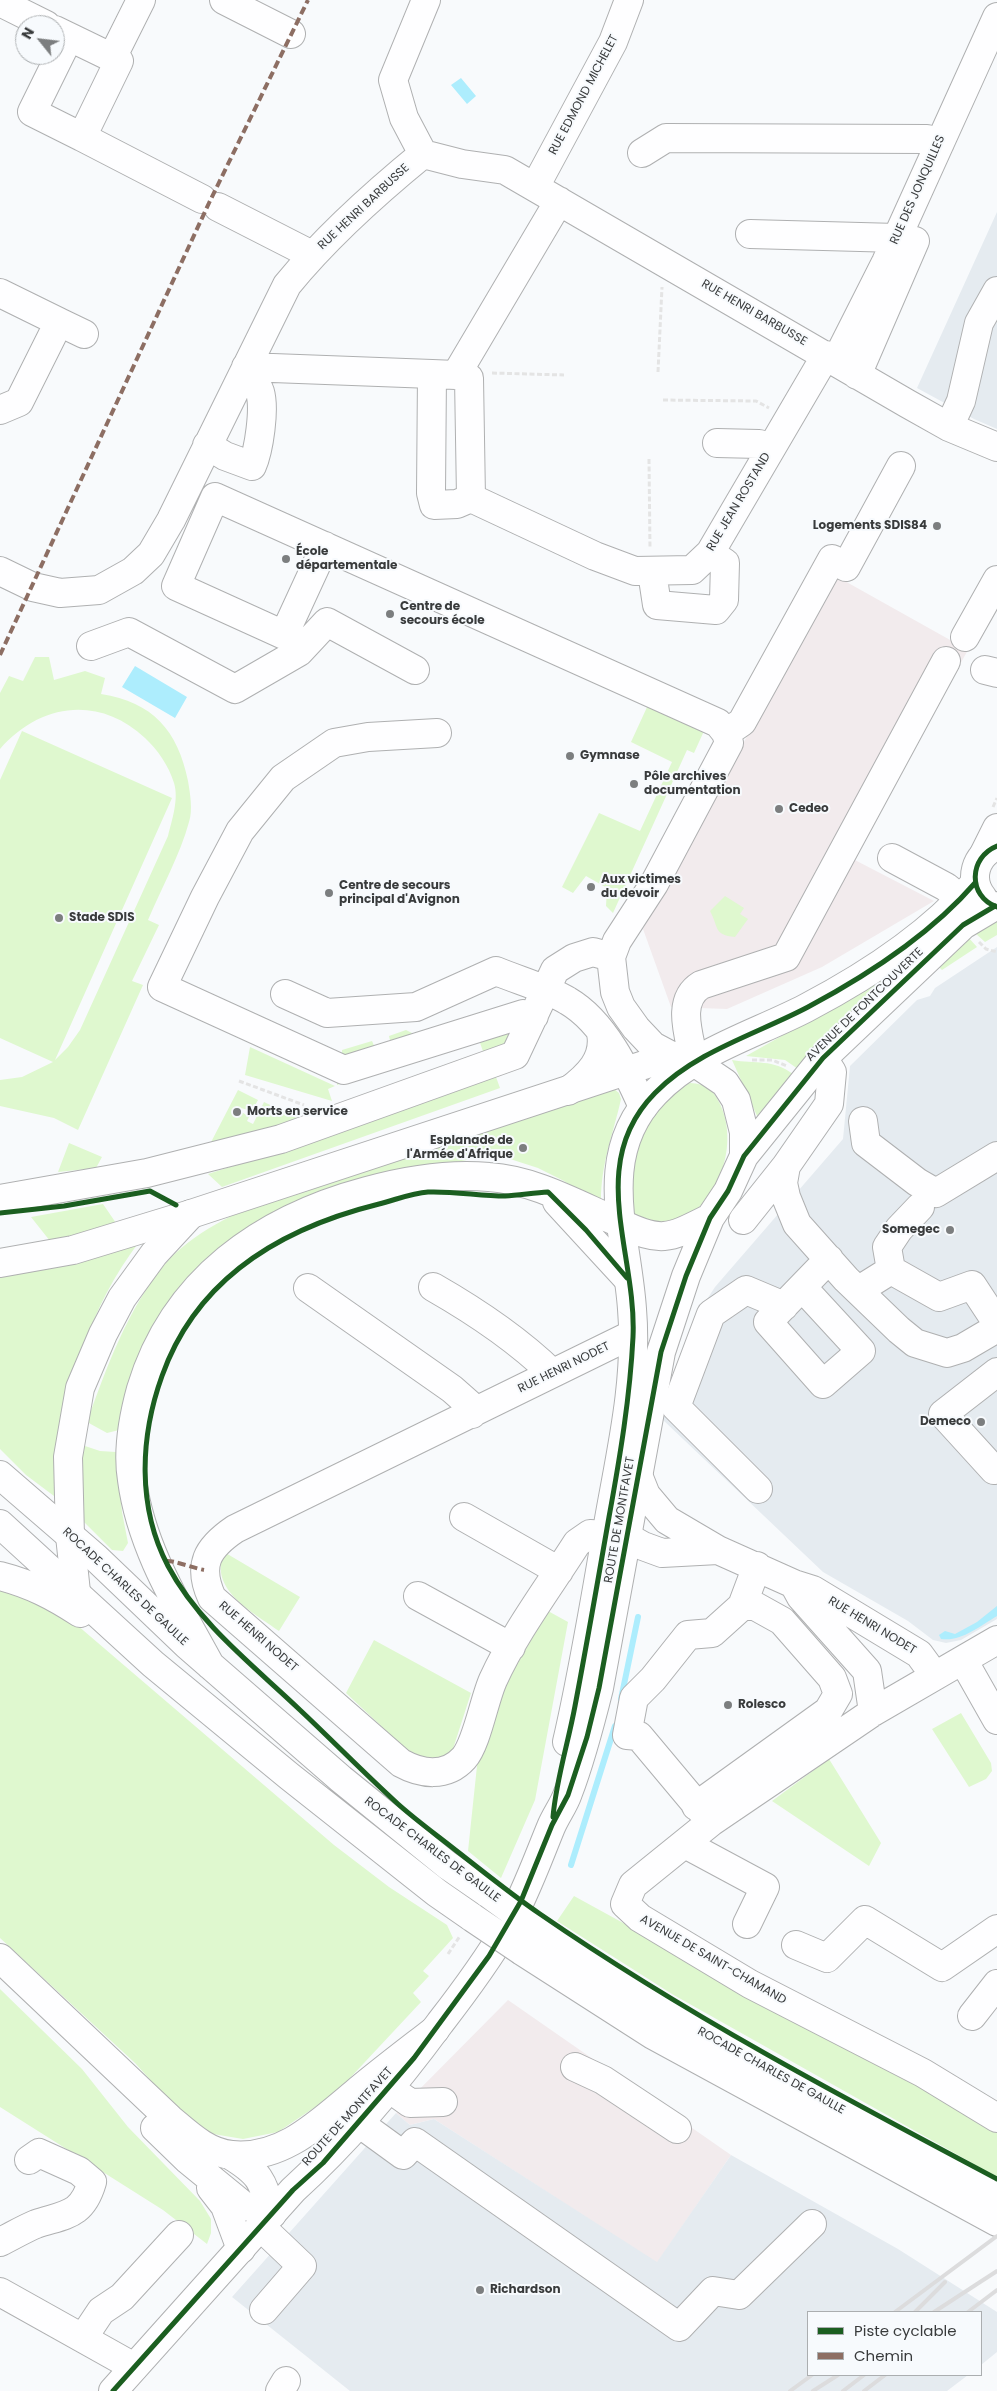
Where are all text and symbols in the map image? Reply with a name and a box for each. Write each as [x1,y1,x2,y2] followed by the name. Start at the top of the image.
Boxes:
[15,15,65,65] north arrow
[16,24,39,43] text: N
[546,32,622,158] street label: RUE EDMOND MICHELET
[887,133,949,247] street label: RUE DES JONQUILLES
[315,161,413,253] street label: RUE HENRI BARBUSSE
[699,277,809,349] street label: RUE HENRI BARBUSSE
[704,450,774,554] street label: RUE JEAN ROSTAND
[813,519,927,533] place label: Logements SDIS84
[931,520,943,532] marker: Logements SDIS84
[296,545,397,573] place label: École départementale
[280,553,292,565] marker: École départementale
[400,600,485,628] place label: Centre de secours école
[384,608,396,620] marker: Centre de secours école
[580,749,640,763] place label: Gymnase
[564,750,576,762] marker: Gymnase
[644,770,740,798] place label: Pôle archives documentation
[628,778,640,790] marker: Pôle archives documentation
[789,802,829,816] place label: Cedeo
[773,803,785,815] marker: Cedeo
[601,873,681,901] place label: Aux victimes du devoir
[339,879,460,907] place label: Centre de secours principal d'Avignon
[585,881,597,893] marker: Aux victimes du devoir
[323,887,335,899] marker: Centre de secours principal d'Avignon
[69,911,135,925] place label: Stade SDIS
[53,912,65,924] marker: Stade SDIS
[803,945,927,1065] street label: AVENUE DE FONTCOUVERTE
[247,1105,348,1119] place label: Morts en service
[231,1106,243,1118] marker: Morts en service
[407,1134,513,1162] place label: Esplanade de l'Armée d'Afrique
[517,1142,529,1154] marker: Esplanade de l'Armée d'Afrique
[882,1223,940,1237] place label: Somegec
[944,1224,956,1236] marker: Somegec
[516,1340,612,1396] street label: RUE HENRI NODET
[920,1415,971,1429] place label: Demeco
[975,1416,987,1428] marker: Demeco
[602,1456,638,1584] street label: ROUTE DE MONTFAVET
[59,1525,191,1649] street label: ROCADE CHARLES DE GAULLE
[825,1594,919,1658] street label: RUE HENRI NODET
[216,1599,300,1675] street label: RUE HENRI NODET
[738,1698,786,1712] place label: Rolesco
[722,1699,734,1711] marker: Rolesco
[361,1794,503,1906] street label: ROCADE CHARLES DE GAULLE
[637,1912,789,2008] street label: AVENUE DE SAINT-CHAMAND
[695,2024,847,2118] street label: ROCADE CHARLES DE GAULLE
[300,2065,396,2169] street label: ROUTE DE MONTFAVET
[490,2283,561,2297] place label: Richardson
[474,2284,486,2296] marker: Richardson
[807,2311,982,2376] legend
[854,2320,957,2341] text: Piste cyclable
[854,2345,913,2366] text: Chemin

